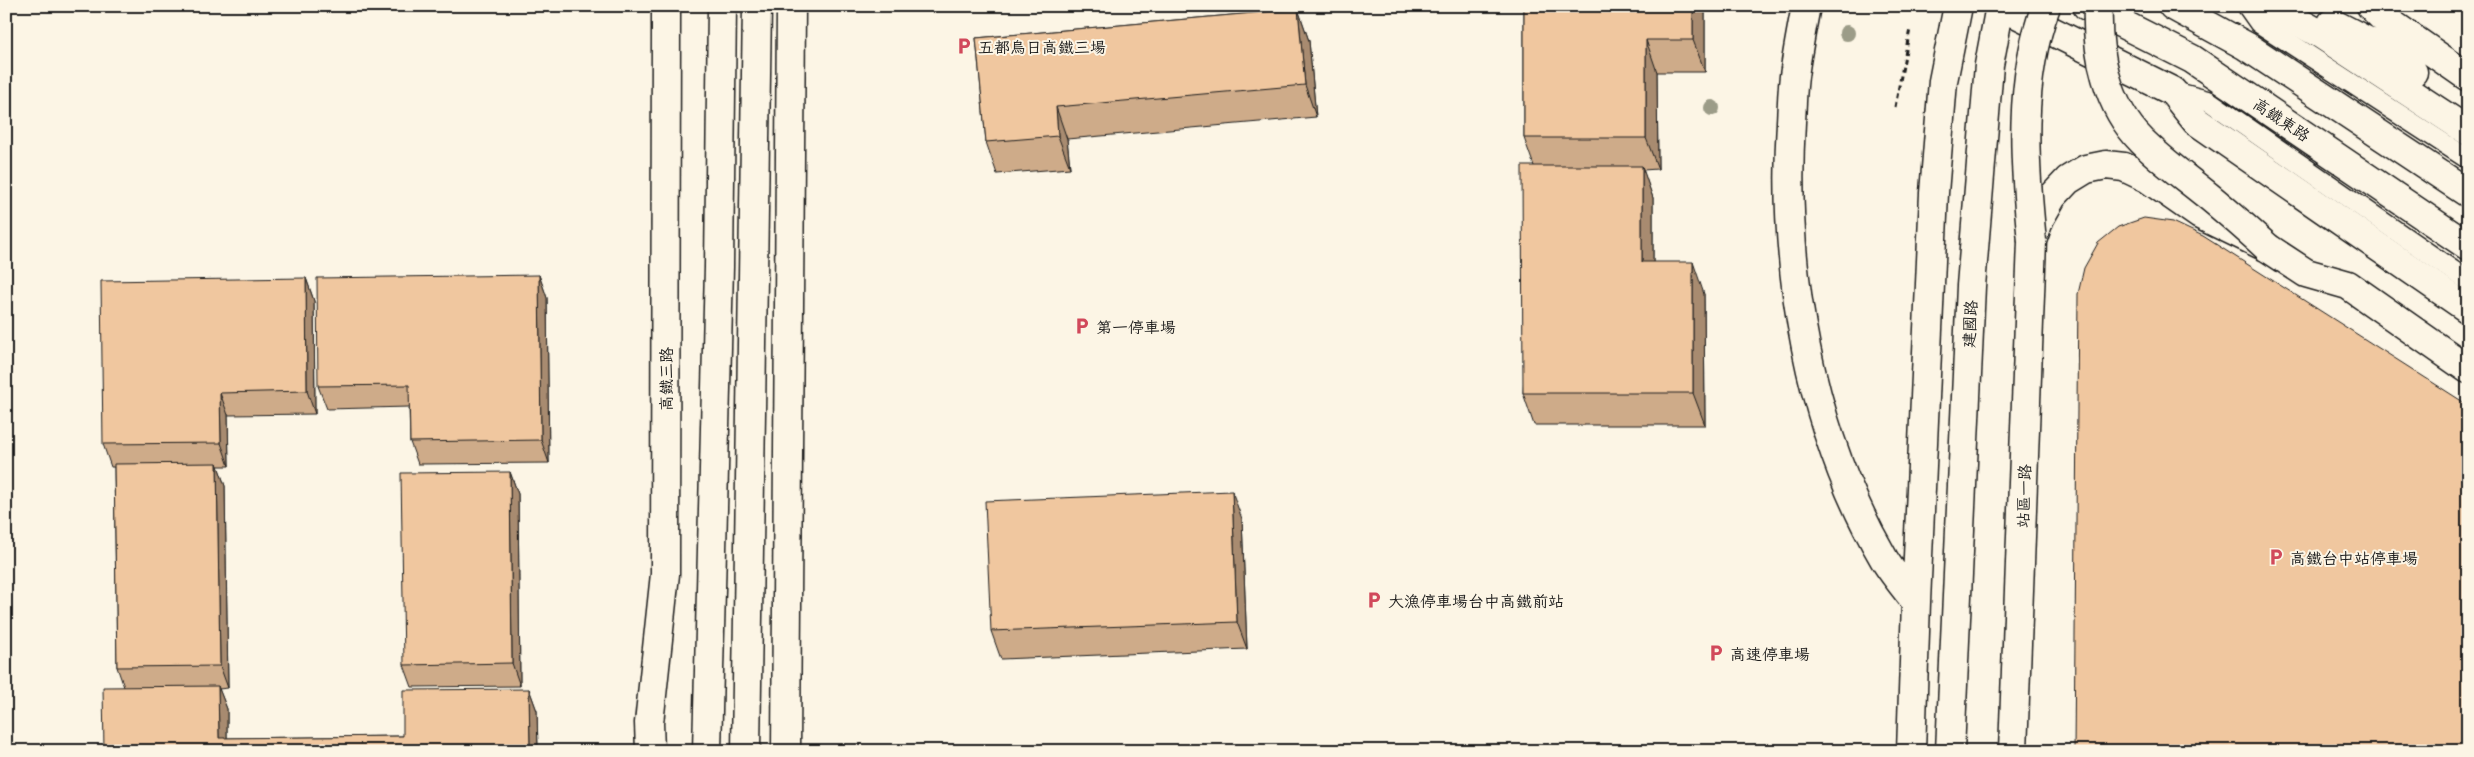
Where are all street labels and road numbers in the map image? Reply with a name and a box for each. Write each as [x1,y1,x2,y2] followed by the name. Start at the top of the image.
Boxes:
[2250,92,2314,146] street label: 高鐵東路
[1957,299,1981,349] street label: 建國路
[655,347,676,411] street label: 高鐵三路
[2011,464,2035,528] street label: 站區一路

